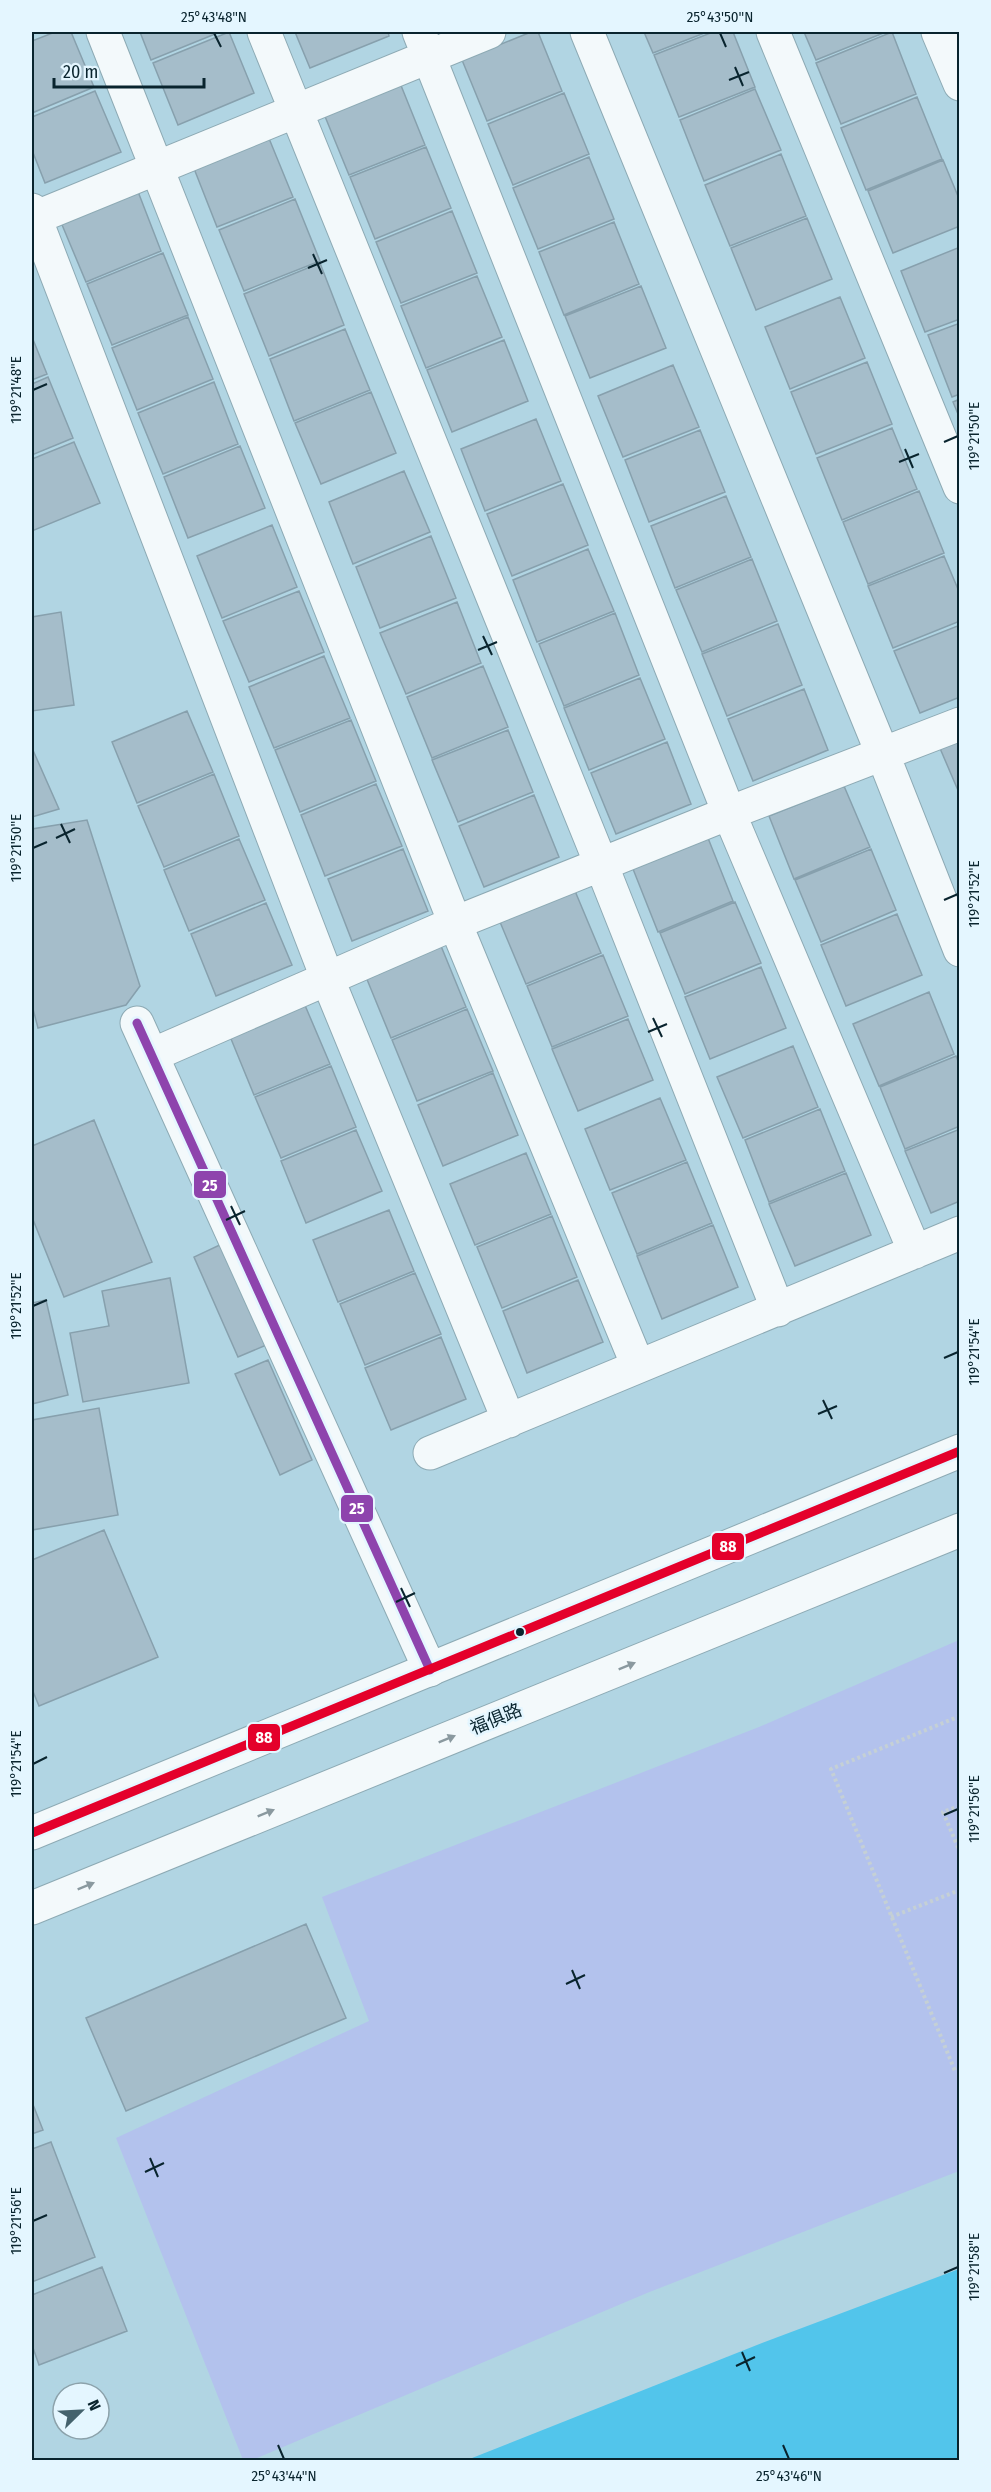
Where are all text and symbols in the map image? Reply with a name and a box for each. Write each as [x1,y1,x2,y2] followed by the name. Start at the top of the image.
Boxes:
[181,8,247,26] text: 25°43'48"N
[687,8,753,26] text: 25°43'50"N
[54,51,204,89] scale bar
[63,61,98,83] text: 20 m
[7,356,25,424] text: 119°21'48"E
[965,402,983,470] text: 119°21'50"E
[7,814,25,882] text: 119°21'50"E
[965,860,983,928] text: 119°21'52"E
[193,1170,227,1199] line badge: 25
[201,1176,218,1195] text: 25
[7,1272,25,1340] text: 119°21'52"E
[965,1318,983,1386] text: 119°21'54"E
[340,1494,374,1523] line badge: 25
[348,1499,365,1518] text: 25
[711,1532,745,1561] line badge: 88
[720,1537,737,1556] text: 88
[514,1626,526,1638] unlabelled marker
[619,1661,637,1671] one-way arrow
[467,1699,525,1739] street label: 福俱路
[247,1723,281,1752] line badge: 88
[256,1728,273,1747] text: 88
[7,1730,25,1798] text: 119°21'54"E
[438,1734,456,1743] one-way arrow
[965,1775,983,1843] text: 119°21'56"E
[258,1808,276,1818] one-way arrow
[77,1881,95,1891] one-way arrow
[7,2187,25,2255] text: 119°21'56"E
[965,2233,983,2301] text: 119°21'58"E
[51,2381,111,2441] north arrow
[84,2397,105,2413] text: N
[251,2467,317,2485] text: 25°43'44"N
[756,2467,822,2485] text: 25°43'46"N

